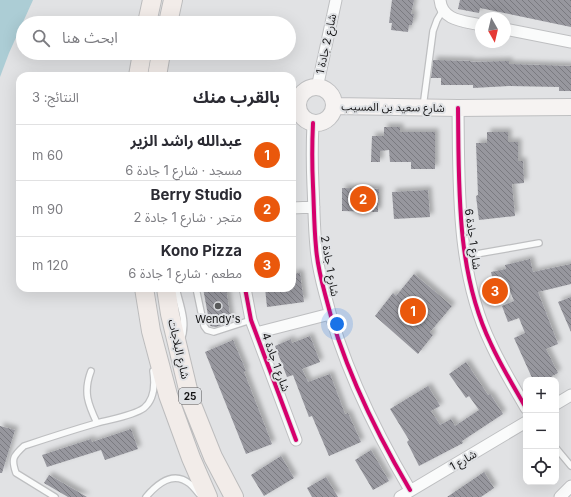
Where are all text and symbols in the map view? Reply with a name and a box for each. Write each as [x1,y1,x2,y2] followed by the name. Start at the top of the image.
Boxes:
[313,12,340,76] street label: شارع 2 جادة 1
[475,12,511,48] north arrow
[16,16,296,60] search box
[30,27,52,49] icon: search
[62,28,118,47] text: ابحث هنا
[193,87,280,107] text: بالقرب منك
[32,89,79,105] text: النتائج: 3
[341,99,445,116] street label: شارع سعيد بن المسيب
[131,131,242,150] text: عبدالله راشد الزير
[32,147,63,163] text: 60 m
[264,147,270,163] text: 1
[125,162,242,178] text: مسجد · شارع 1 جادة 6
[350,184,376,214] pin: 2
[151,185,242,204] text: Berry Studio
[32,201,63,217] text: 90 m
[263,201,271,217] text: 2
[461,208,484,271] street label: شارع 1 جادة 6
[133,209,242,225] text: متجر · شارع 1 جادة 2
[317,235,342,298] street label: شارع 1 جادة 2
[161,241,242,260] text: Kono Pizza
[32,257,68,273] text: 120 m
[263,257,271,273] text: 3
[128,265,242,281] text: مطعم · شارع 1 جادة 6
[482,276,508,306] pin: 3
[400,296,426,326] pin: 1
[213,301,223,311] marker: Wendy's
[195,312,241,326] place label: Wendy's
[327,314,347,334] your location
[164,318,193,381] street label: شارع البلاجات
[258,331,293,394] street label: شارع 1 جادة 4
[523,377,559,485] map controls
[523,377,559,413] button: +
[179,388,201,404] road number: 25
[523,413,559,449] button: −
[447,446,480,474] street label: شارع 1
[523,449,559,485] button: locate

